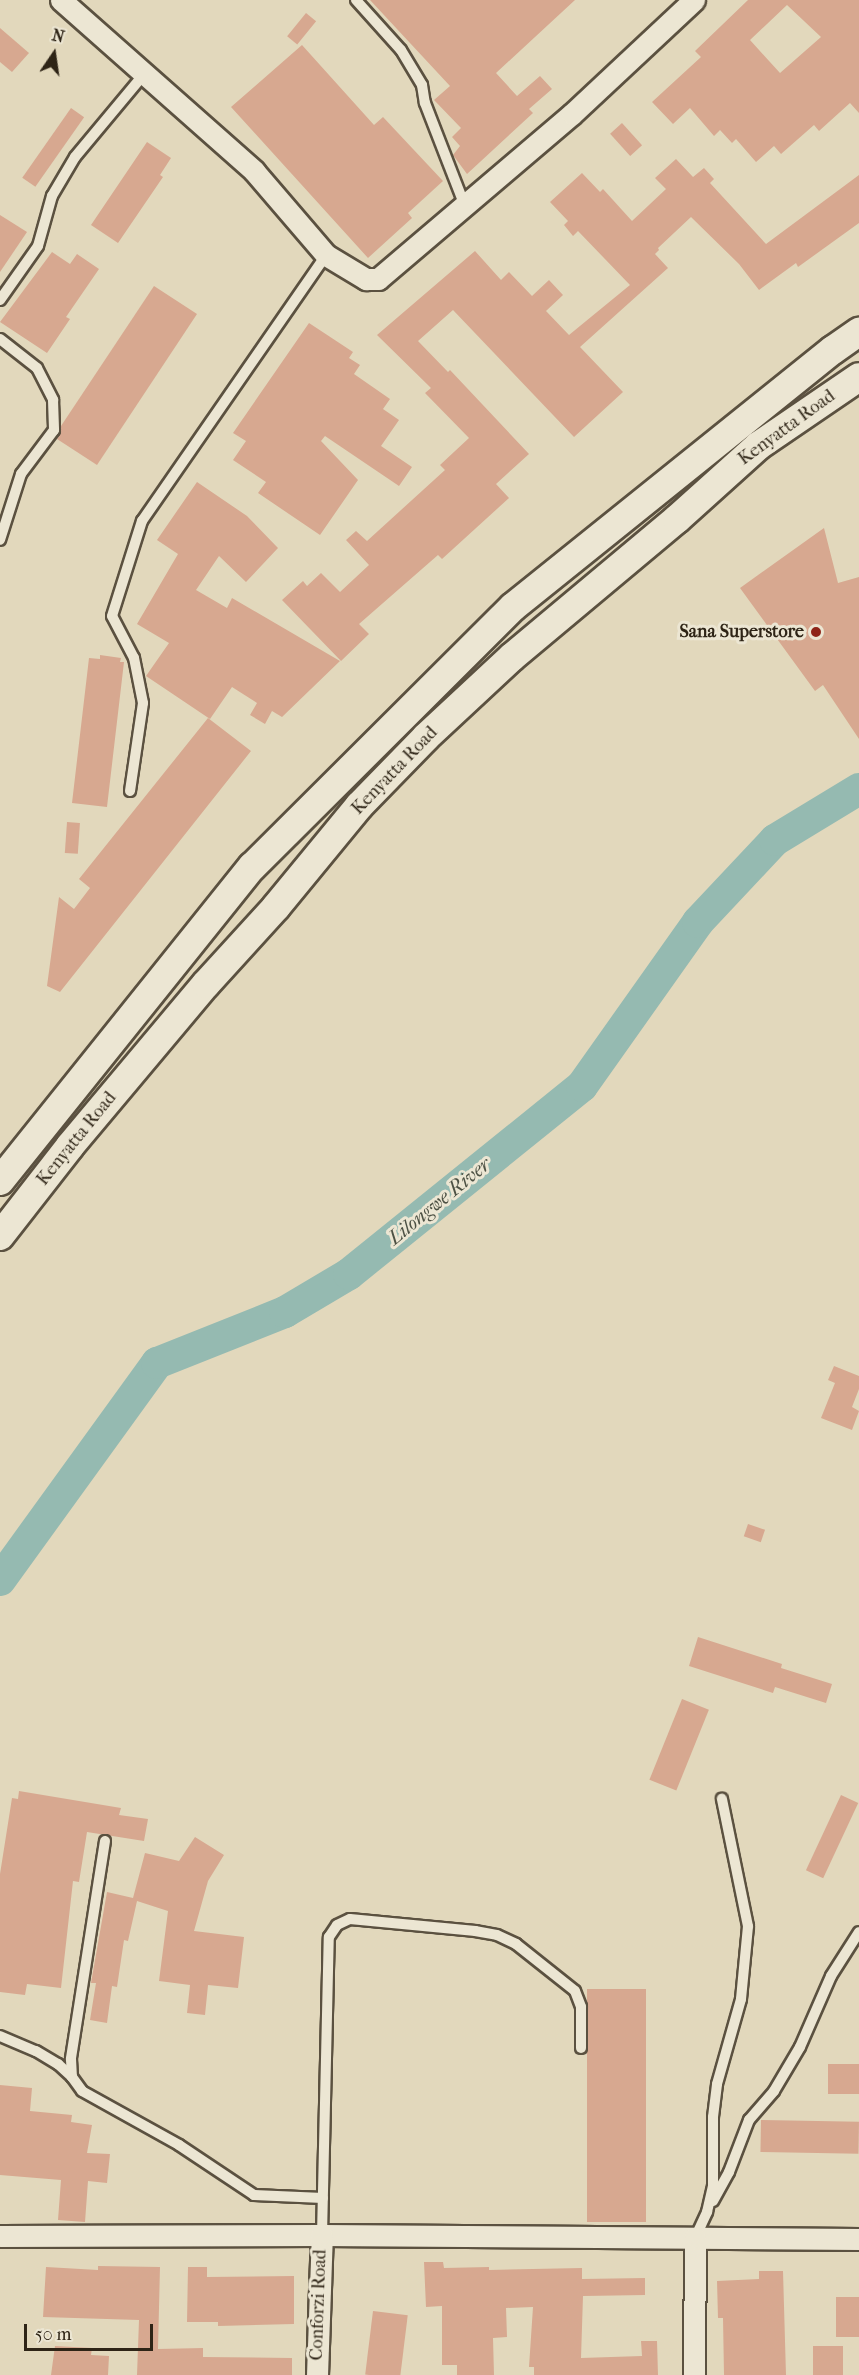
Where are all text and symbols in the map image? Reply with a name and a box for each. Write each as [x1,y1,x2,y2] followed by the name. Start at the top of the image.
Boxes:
[24,24,84,84] north arrow
[50,25,66,47] text: N
[734,386,840,470] street label: Kenyatta Road
[679,621,804,643] place label: Sana Superstore
[809,625,823,639] marker: Sana Superstore
[348,722,442,820] street label: Kenyatta Road
[33,1088,121,1190] street label: Kenyatta Road
[383,1152,495,1250] water label: Lilongwe River
[306,2249,332,2361] street label: Conforzi Road
[27,2312,156,2350] scale bar
[35,2324,71,2345] text: 50 m

